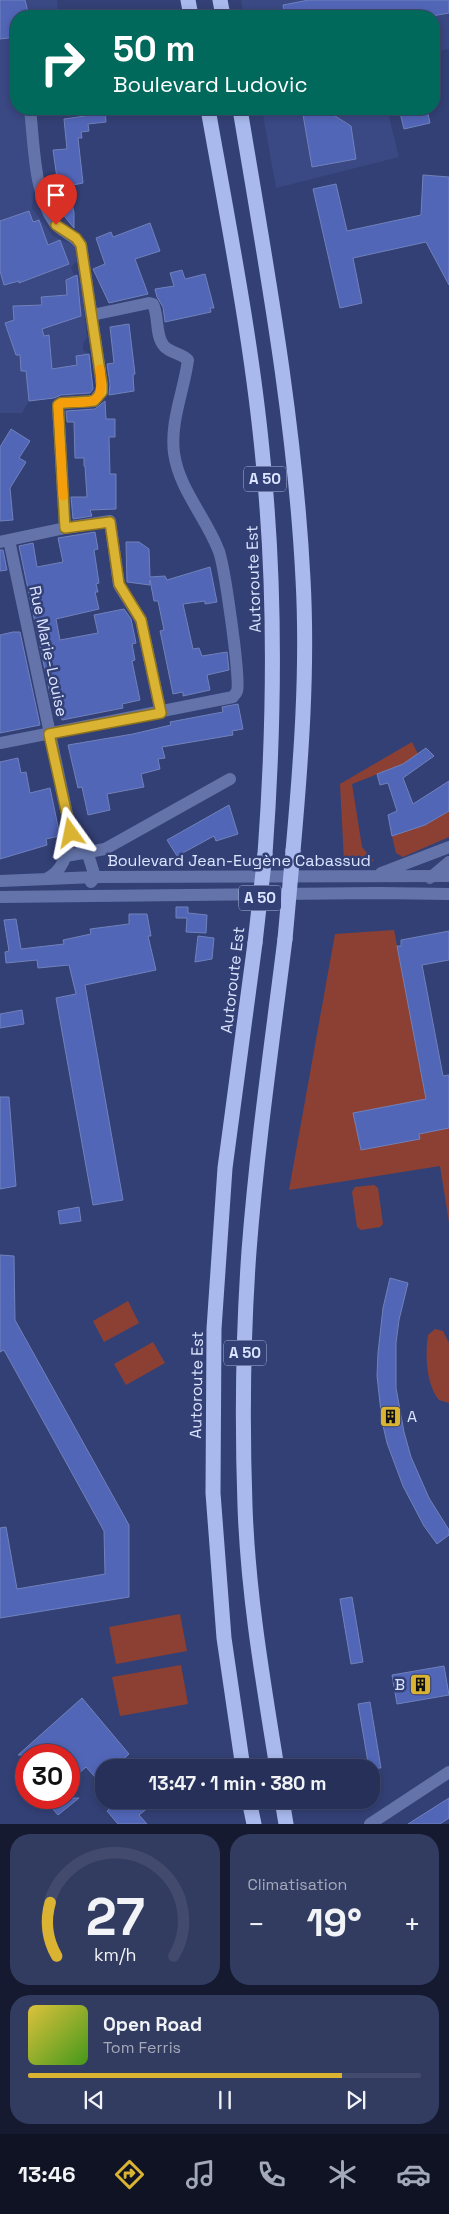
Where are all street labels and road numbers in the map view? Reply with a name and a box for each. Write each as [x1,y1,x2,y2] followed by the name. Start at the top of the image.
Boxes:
[244,466,286,492] road number: A 50
[241,525,266,633] street label: Autoroute Est
[24,584,73,719] street label: Rue Marie-Louise
[107,850,371,871] street label: Boulevard Jean-Eugène Cabassud
[239,886,281,910] road number: A 50
[216,925,249,1035] street label: Autoroute Est
[185,1331,208,1439] street label: Autoroute Est
[224,1340,266,1366] road number: A 50

